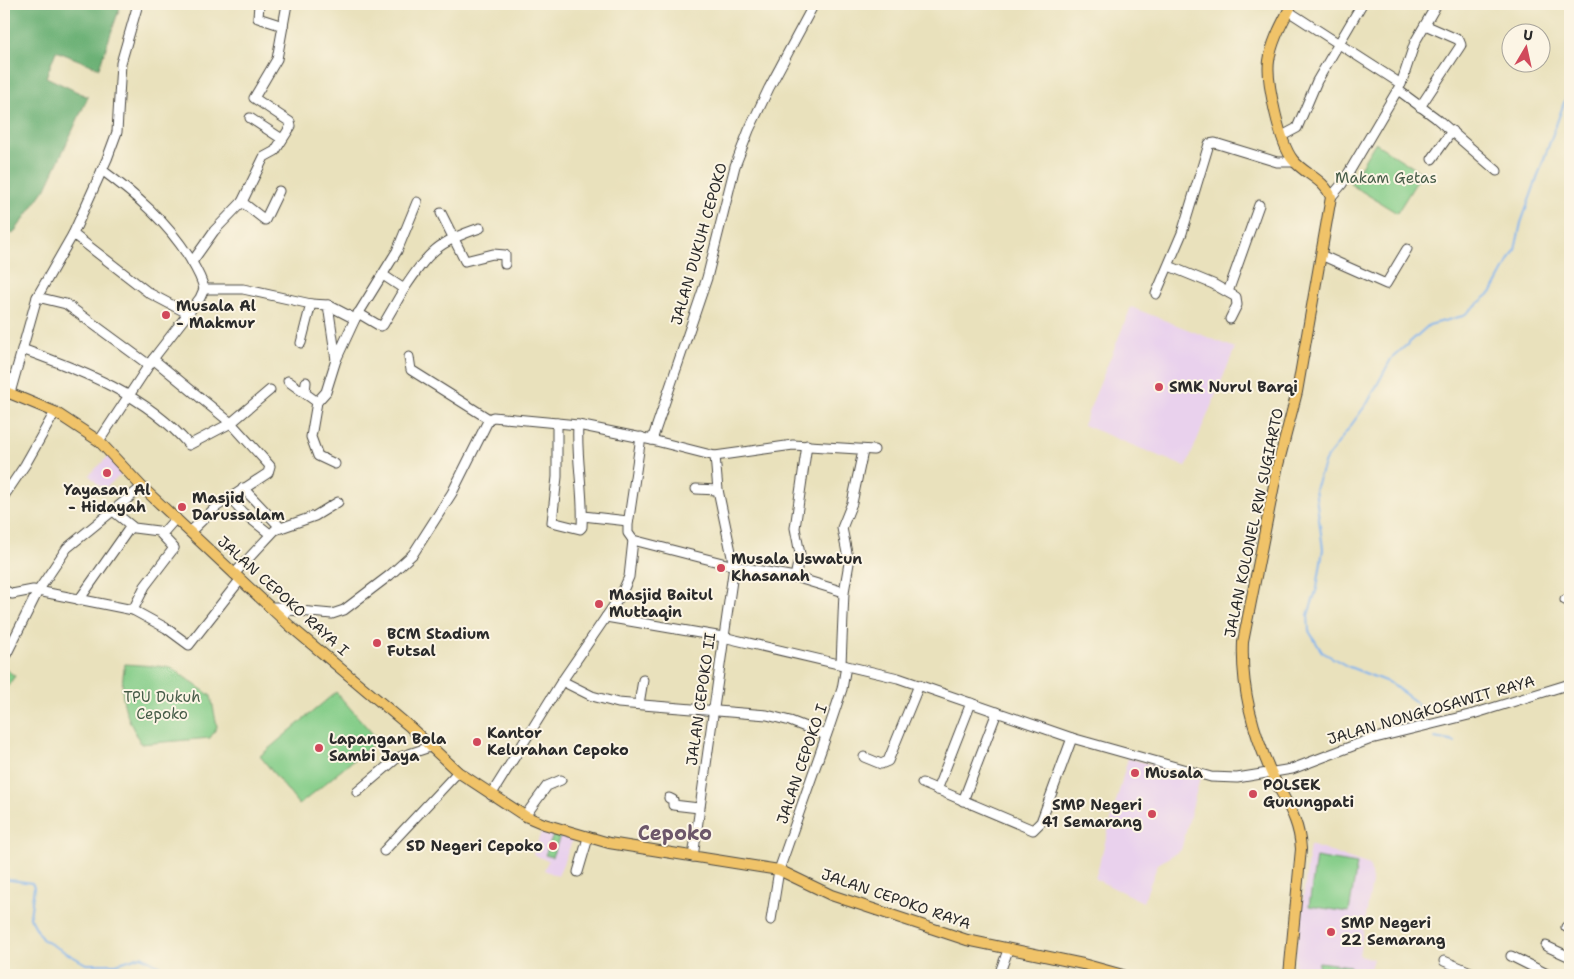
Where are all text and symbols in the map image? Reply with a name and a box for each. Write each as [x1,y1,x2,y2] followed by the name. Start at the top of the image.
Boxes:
[1502,22,1552,72] north arrow
[1522,26,1534,45] text: U
[666,161,732,327] street label: JALAN DUKUH CEPOKO
[1335,168,1437,188] park label: Makam Getas
[176,296,256,333] place label: Musala Al - Makmur
[160,309,172,321] marker: Musala Al - Makmur
[1169,377,1298,397] place label: SMK Nurul Barqi
[1153,381,1165,393] marker: SMK Nurul Barqi
[1220,406,1288,640] street label: JALAN KOLONEL RW SUGIARTO
[101,467,113,479] marker: Yayasan Al - Hidayah
[64,480,150,517] place label: Yayasan Al - Hidayah
[192,488,285,525] place label: Masjid Darussalam
[176,501,188,513] marker: Masjid Darussalam
[213,532,353,660] street label: JALAN CEPOKO RAYA I
[731,549,862,586] place label: Musala Uswatun Khasanah
[715,562,727,574] marker: Musala Uswatun Khasanah
[609,585,713,622] place label: Masjid Baitul Muttaqin
[593,598,605,610] marker: Masjid Baitul Muttaqin
[387,624,490,661] place label: BCM Stadium Futsal
[682,631,720,767] street label: JALAN CEPOKO II
[371,637,383,649] marker: BCM Stadium Futsal
[1325,671,1537,749] street label: JALAN NONGKOSAWIT RAYA
[123,687,201,724] park label: TPU Dukuh Cepoko
[772,701,832,827] street label: JALAN CEPOKO I
[487,723,629,760] place label: Kantor Kelurahan Cepoko
[329,729,447,766] place label: Lapangan Bola Sambi Jaya
[471,736,483,748] marker: Kantor Kelurahan Cepoko
[313,742,325,754] marker: Lapangan Bola Sambi Jaya
[1145,763,1204,783] place label: Musala
[1129,767,1141,779] marker: Musala
[1263,775,1354,812] place label: POLSEK Gunungpati
[1247,788,1259,800] marker: POLSEK Gunungpati
[1042,795,1142,832] place label: SMP Negeri 41 Semarang
[1146,808,1158,820] marker: SMP Negeri 41 Semarang
[638,820,712,846] district label: Cepoko
[406,836,543,856] place label: SD Negeri Cepoko
[547,840,559,852] marker: SD Negeri Cepoko
[819,864,973,934] street label: JALAN CEPOKO RAYA
[1341,913,1446,950] place label: SMP Negeri 22 Semarang
[1325,926,1337,938] marker: SMP Negeri 22 Semarang

